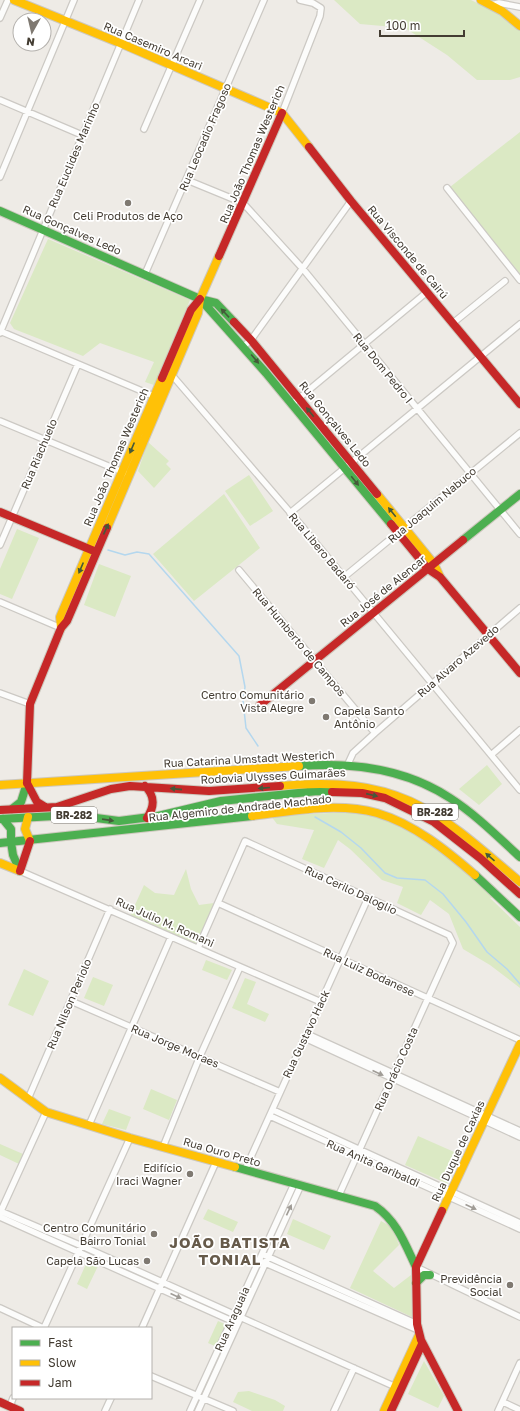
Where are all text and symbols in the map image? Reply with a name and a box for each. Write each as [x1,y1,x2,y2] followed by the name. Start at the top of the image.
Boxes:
[12,12,52,52] north arrow
[380,12,464,38] scale bar
[386,18,420,33] text: 100 m
[102,19,205,72] street label: Rua Casemiro Arcari
[25,35,36,49] text: N
[176,80,233,193] street label: Rua Leocadio Fragoso
[216,83,287,225] street label: Rua João Thomas Westerich
[45,100,102,210] street label: Rua Euclides Marinho
[123,198,133,208] marker: Celi Produtos de Aço
[21,202,124,257] street label: Rua Gonçalves Ledo
[366,202,451,301] street label: Rua Visconde de Cairú
[73,209,183,222] place label: Celi Produtos de Aço
[221,308,230,318] one-way arrow
[351,330,416,406] street label: Rua Dom Pedro I
[250,353,259,364] one-way arrow
[297,378,374,469] street label: Rua Gonçalves Ledo
[80,386,151,528] street label: Rua João Thomas Westerich
[306,406,314,417] one-way arrow
[18,416,59,491] street label: Rua Riachuelo
[129,443,135,455] one-way arrow
[385,464,479,545] street label: Rua Joaquim Nabuco
[350,475,359,486] one-way arrow
[388,507,397,518] one-way arrow
[287,510,359,592] street label: Rua Libero Badaró
[103,524,109,535] one-way arrow
[337,552,429,629] street label: Rua José de Alencar
[78,562,84,573] one-way arrow
[250,585,349,699] street label: Rua Humberto de Campos
[414,621,501,700] street label: Rua Alvaro Azevedo
[201,688,304,714] place label: Centro Comunitário Vista Alegre
[307,696,317,706] marker: Centro Comunitário Vista Alegre
[334,704,405,730] place label: Capela Santo Antônio
[321,712,331,722] marker: Capela Santo Antônio
[163,748,335,769] street label: Rua Catarina Umstadt Westerich
[200,765,346,786] street label: Rodovia Ulysses Guimarães
[258,784,270,791] one-way arrow
[170,786,183,792] one-way arrow
[148,791,332,824] street label: Rua Algemiro de Andrade Machado
[366,793,378,799] one-way arrow
[412,804,458,820] road number: BR-282
[51,807,97,823] road number: BR-282
[102,817,115,823] one-way arrow
[485,852,496,861] one-way arrow
[303,862,400,917] street label: Rua Cerilo Daloglio
[114,894,217,949] street label: Rua Julio M. Romani
[322,945,417,998] street label: Rua Luiz Bodanese
[44,956,94,1051] street label: Rua Nilson Periolo
[279,988,332,1080] street label: Rua Gustavo Hack
[129,1021,221,1070] street label: Rua Jorge Moraes
[371,1025,420,1113] street label: Rua Orácio Costa
[373,1070,385,1076] one-way arrow
[428,1098,487,1204] street label: Rua Duque de Caxias
[182,1134,263,1169] street label: Rua Ouro Preto
[325,1136,422,1189] street label: Rua Anita Garibaldi
[116,1161,183,1187] place label: Edifício Iraci Wagner
[185,1169,195,1179] marker: Edifício Iraci Wagner
[286,1204,292,1215] one-way arrow
[465,1204,477,1210] one-way arrow
[43,1221,146,1247] place label: Centro Comunitário Bairro Tonial
[149,1229,159,1239] marker: Centro Comunitário Bairro Tonial
[169,1233,291,1268] district label: JOÃO BATISTA TONIAL
[46,1254,139,1267] place label: Capela São Lucas
[142,1256,152,1266] marker: Capela São Lucas
[440,1272,502,1298] place label: Previdência Social
[505,1280,515,1290] marker: Previdência Social
[211,1284,252,1353] street label: Rua Araguaia
[170,1293,182,1299] one-way arrow
[12,1327,152,1399] legend
[48,1335,73,1350] text: Fast
[48,1355,76,1370] text: Slow
[48,1375,72,1390] text: Jam

